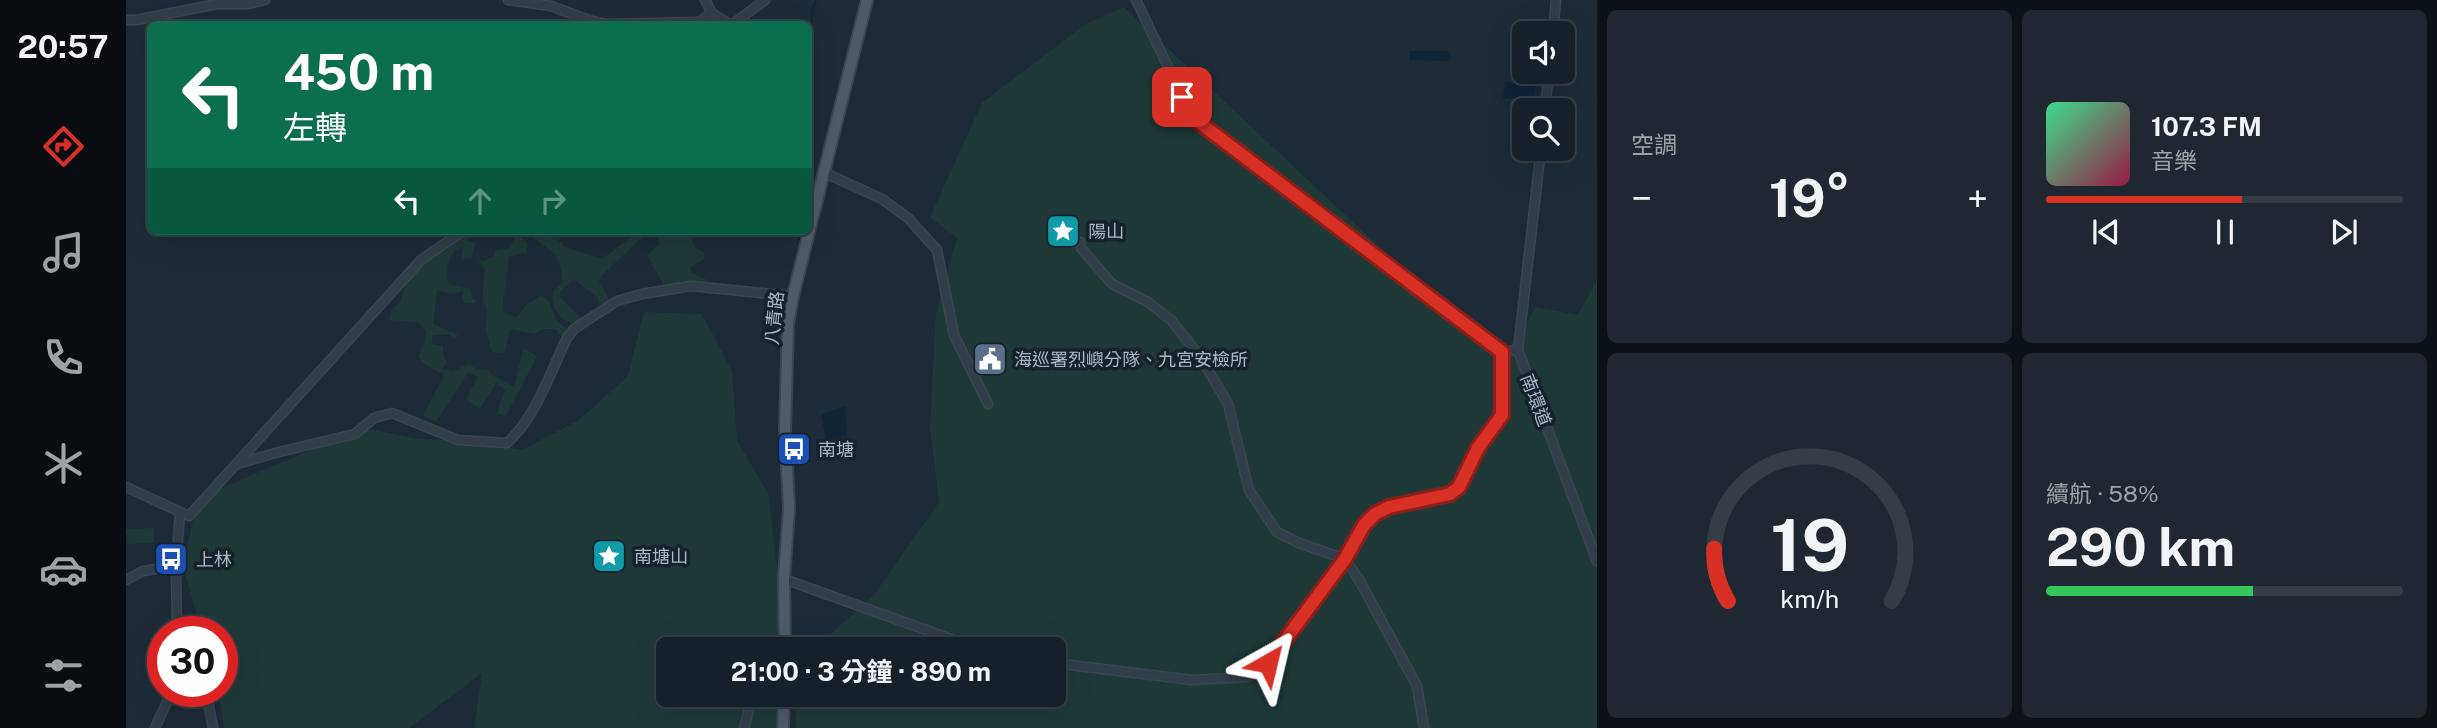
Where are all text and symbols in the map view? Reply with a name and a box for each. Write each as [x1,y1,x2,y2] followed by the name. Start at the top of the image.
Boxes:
[1512,21,1575,161] map controls
[1512,21,1575,84] button: sound
[17,28,109,65] text: 20:57
[283,43,434,101] text: 450 m
[168,49,259,140] icon: left
[1152,67,1212,127] pin
[1163,78,1201,116] icon: arrive
[1512,98,1575,161] button: search
[283,109,347,146] text: 左轉
[2151,111,2262,142] text: 107.3 FM
[39,122,88,171] icon: directions
[1631,131,1677,158] text: 空調
[2151,147,2197,174] text: 音樂
[1769,168,1850,229] text: 19°
[1631,176,1652,221] text: −
[1967,176,1988,221] text: +
[388,182,426,220] icon: left
[461,182,499,220] icon: ahead
[534,182,572,220] icon: right
[1044,212,1082,250] place icon: 陽山
[2087,213,2125,251] icon: previous
[2206,213,2244,251] icon: pause
[2325,213,2363,251] icon: next
[1088,221,1124,242] place label: 陽山
[39,228,88,277] icon: music
[761,290,787,346] street label: 八青路
[39,333,88,382] icon: phone
[971,340,1009,378] public building icon: 海巡署烈嶼分隊、九宮安檢所
[1014,349,1248,370] place label: 海巡署烈嶼分隊、九宮安檢所
[1517,371,1555,429] street label: 南環道
[775,430,813,468] bus stop icon: 南塘
[39,439,88,488] icon: climate
[818,439,854,460] place label: 南塘
[2046,480,2159,507] text: 續航 · 58%
[1770,503,1849,588] text: 19
[2046,517,2235,578] text: 290 km
[590,537,628,575] place icon: 南塘山
[152,540,190,578] bus stop icon: 上林
[39,545,88,594] icon: car
[634,546,688,567] place label: 南塘山
[196,549,232,570] place label: 上林
[1780,584,1839,614] text: km/h
[147,616,238,707] speed limit sign: 30
[1231,626,1305,700] position arrow
[39,651,88,700] icon: filters
[731,656,991,687] text: 21:00 · 3 分鐘 · 890 m

